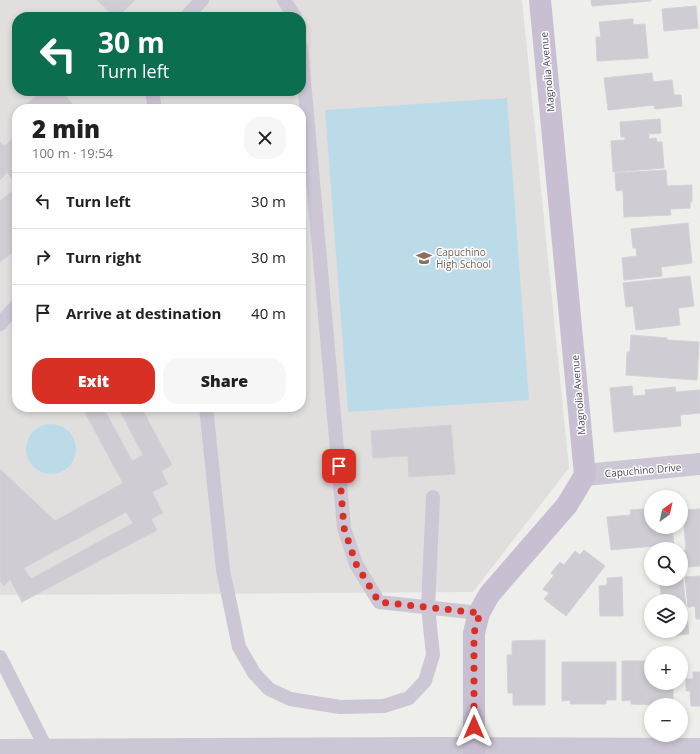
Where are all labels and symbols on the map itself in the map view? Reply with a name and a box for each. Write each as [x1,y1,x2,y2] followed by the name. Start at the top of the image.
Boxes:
[537,31,557,113] street label: Magnolia Avenue
[436,245,491,271] place label: Capuchino High School
[415,249,433,267] school or university icon: Capuchino High School
[568,354,588,436] street label: Magnolia Avenue
[322,449,356,483] pin
[604,460,682,480] street label: Capuchino Drive
[644,490,688,534] north arrow
[453,706,495,748] position arrow

